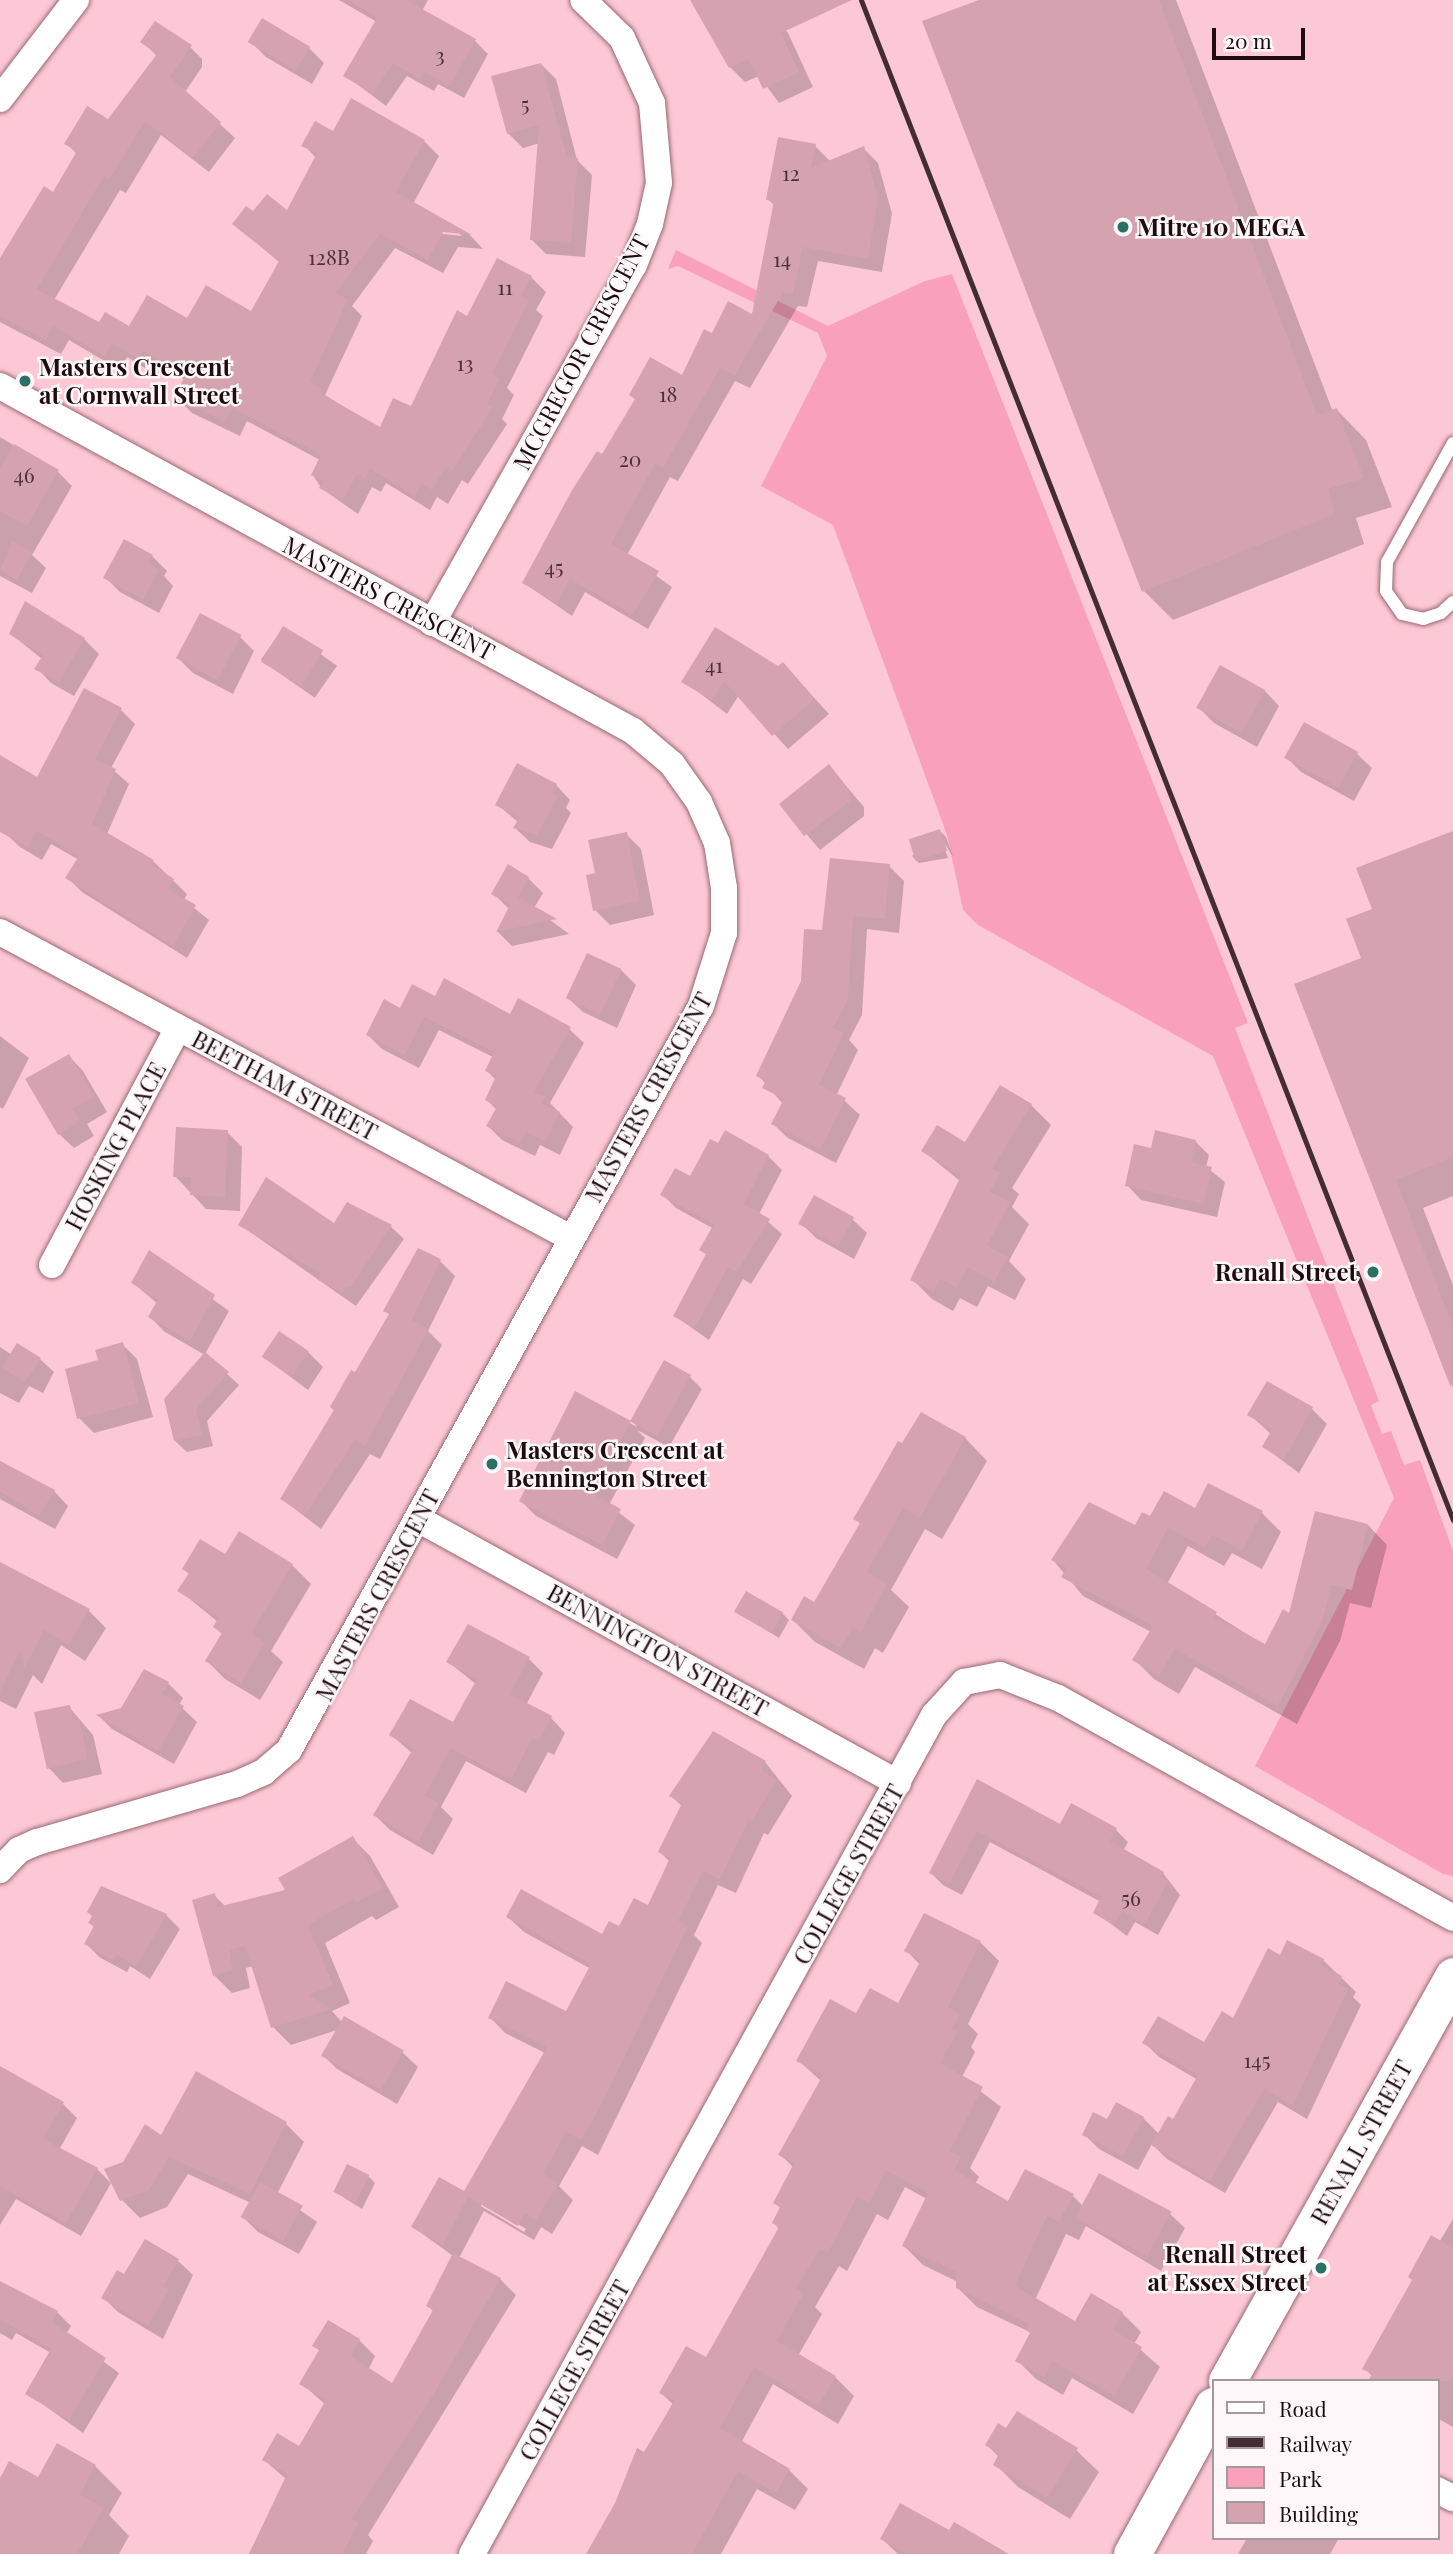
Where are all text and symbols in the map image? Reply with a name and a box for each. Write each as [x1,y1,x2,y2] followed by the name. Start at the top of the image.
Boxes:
[1215,14,1308,58] scale bar
[1225,26,1272,54] text: 20 m
[435,41,445,67] house number: 3
[521,90,529,116] house number: 5
[782,159,800,185] house number: 12
[1137,213,1305,241] place label: Mitre 10 MEGA
[1115,219,1131,235] marker: Mitre 10 MEGA
[507,229,655,475] street label: MCGREGOR CRESCENT
[308,243,350,269] house number: 128B
[773,245,791,271] house number: 14
[497,273,513,299] house number: 11
[457,349,473,375] house number: 13
[39,353,239,409] place label: Masters Crescent at Cornwall Street
[17,373,33,389] marker: Masters Crescent at Cornwall Street
[659,380,677,406] house number: 18
[619,445,641,471] house number: 20
[13,461,35,487] house number: 46
[278,530,500,666] street label: MASTERS CRESCENT
[544,553,564,579] house number: 45
[705,651,723,677] house number: 41
[578,987,718,1207] street label: MASTERS CRESCENT
[187,1024,383,1146] street label: BEETHAM STREET
[59,1057,171,1235] street label: HOSKING PLACE
[1215,1258,1357,1286] place label: Renall Street
[1363,1262,1383,1282] marker: Renall Street
[506,1436,724,1492] place label: Masters Crescent at Bennington Street
[484,1456,500,1472] marker: Masters Crescent at Bennington Street
[309,1484,445,1706] street label: MASTERS CRESCENT
[543,1577,773,1723] street label: BENNINGTON STREET
[786,1779,910,1969] street label: COLLEGE STREET
[1121,1884,1141,1910] house number: 56
[1244,2046,1270,2072] house number: 145
[1304,2055,1418,2229] street label: RENALL STREET
[1147,2240,1307,2296] place label: Renall Street at Essex Street
[1313,2260,1329,2276] marker: Renall Street at Essex Street
[512,2275,636,2465] street label: COLLEGE STREET
[1212,2379,1439,2540] legend
[1279,2394,1327,2422] text: Road
[1279,2429,1352,2457] text: Railway
[1279,2464,1322,2492] text: Park
[1279,2499,1358,2527] text: Building

